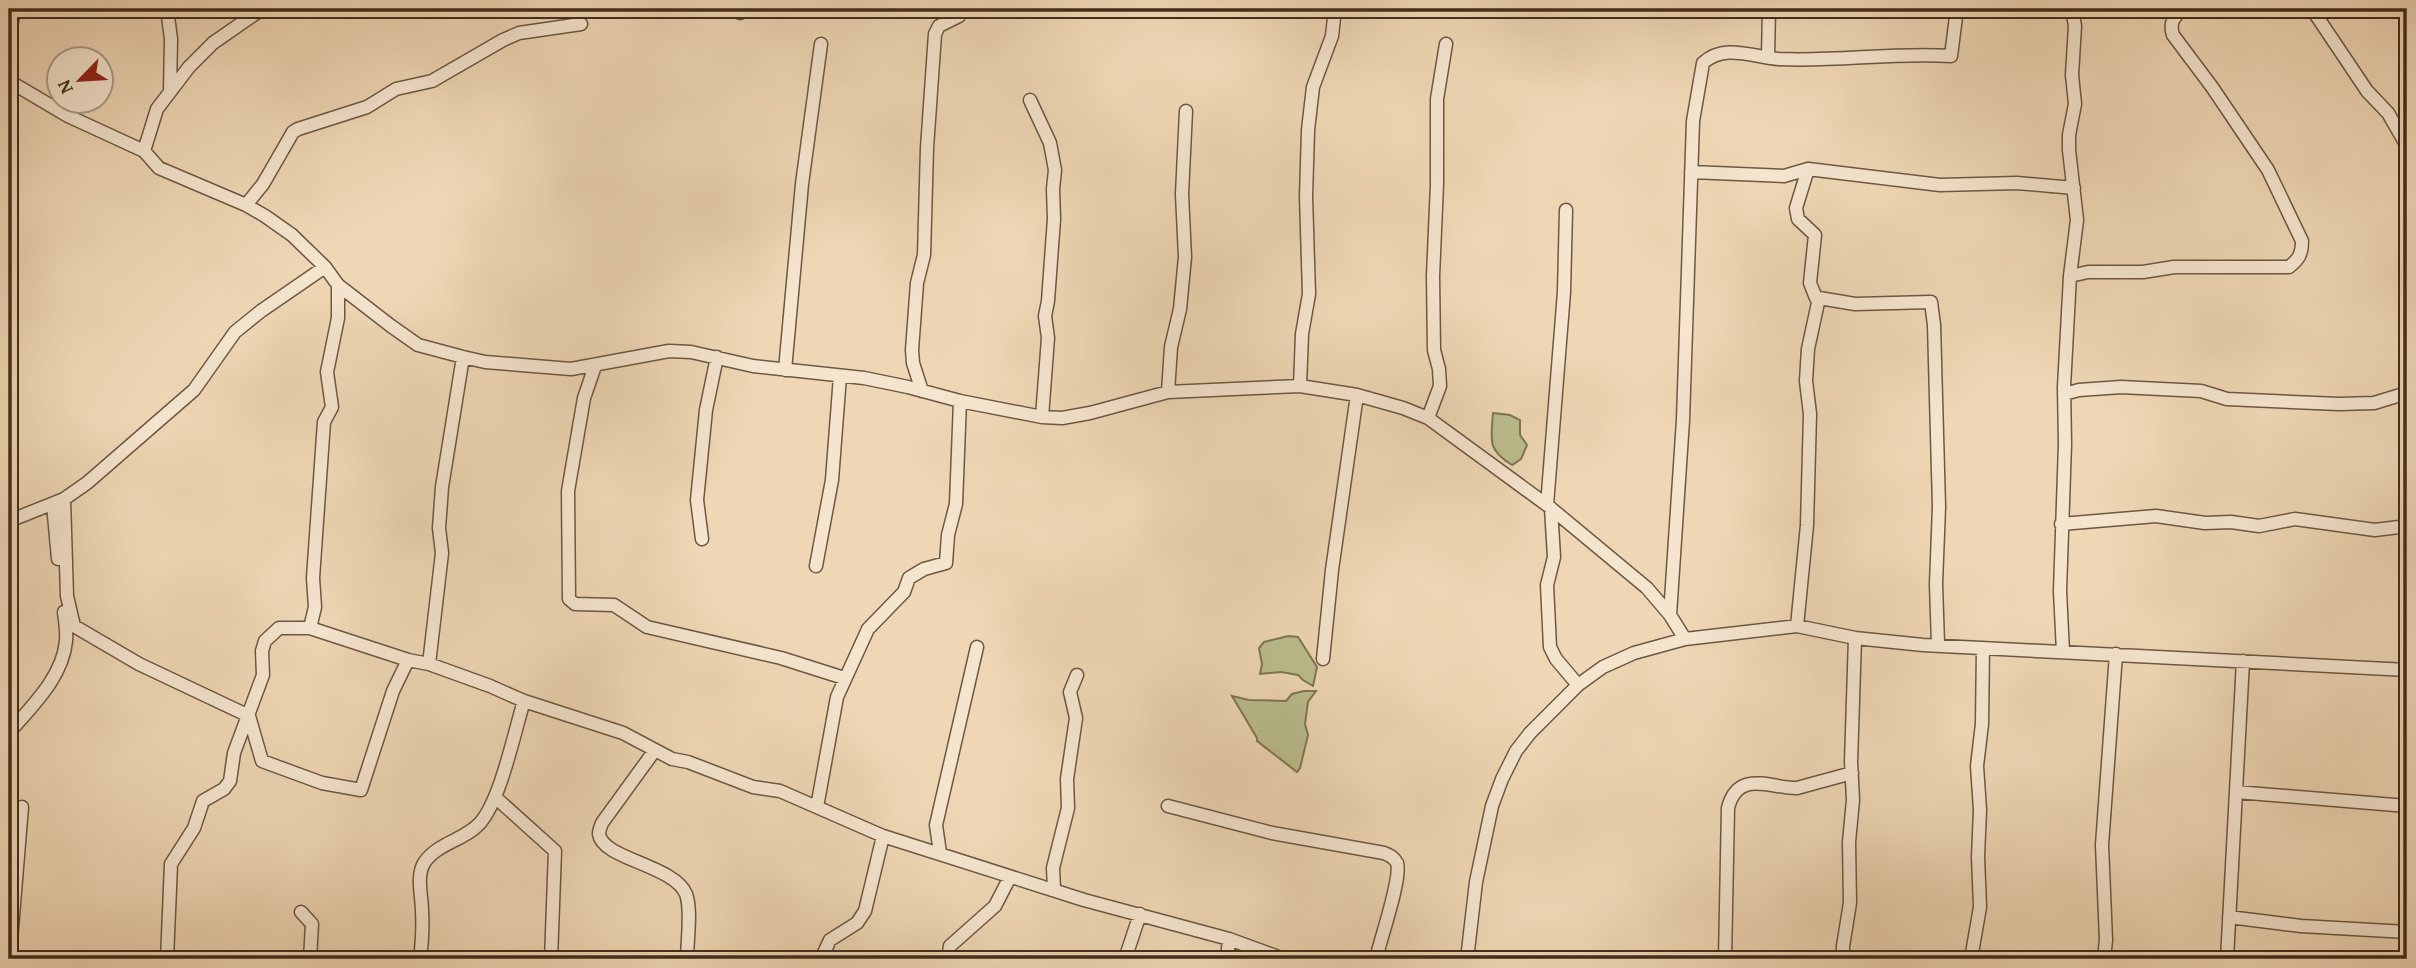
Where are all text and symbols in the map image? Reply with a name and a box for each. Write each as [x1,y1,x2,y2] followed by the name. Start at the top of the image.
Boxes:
[46,46,116,116] north arrow
[49,75,80,99] text: N

